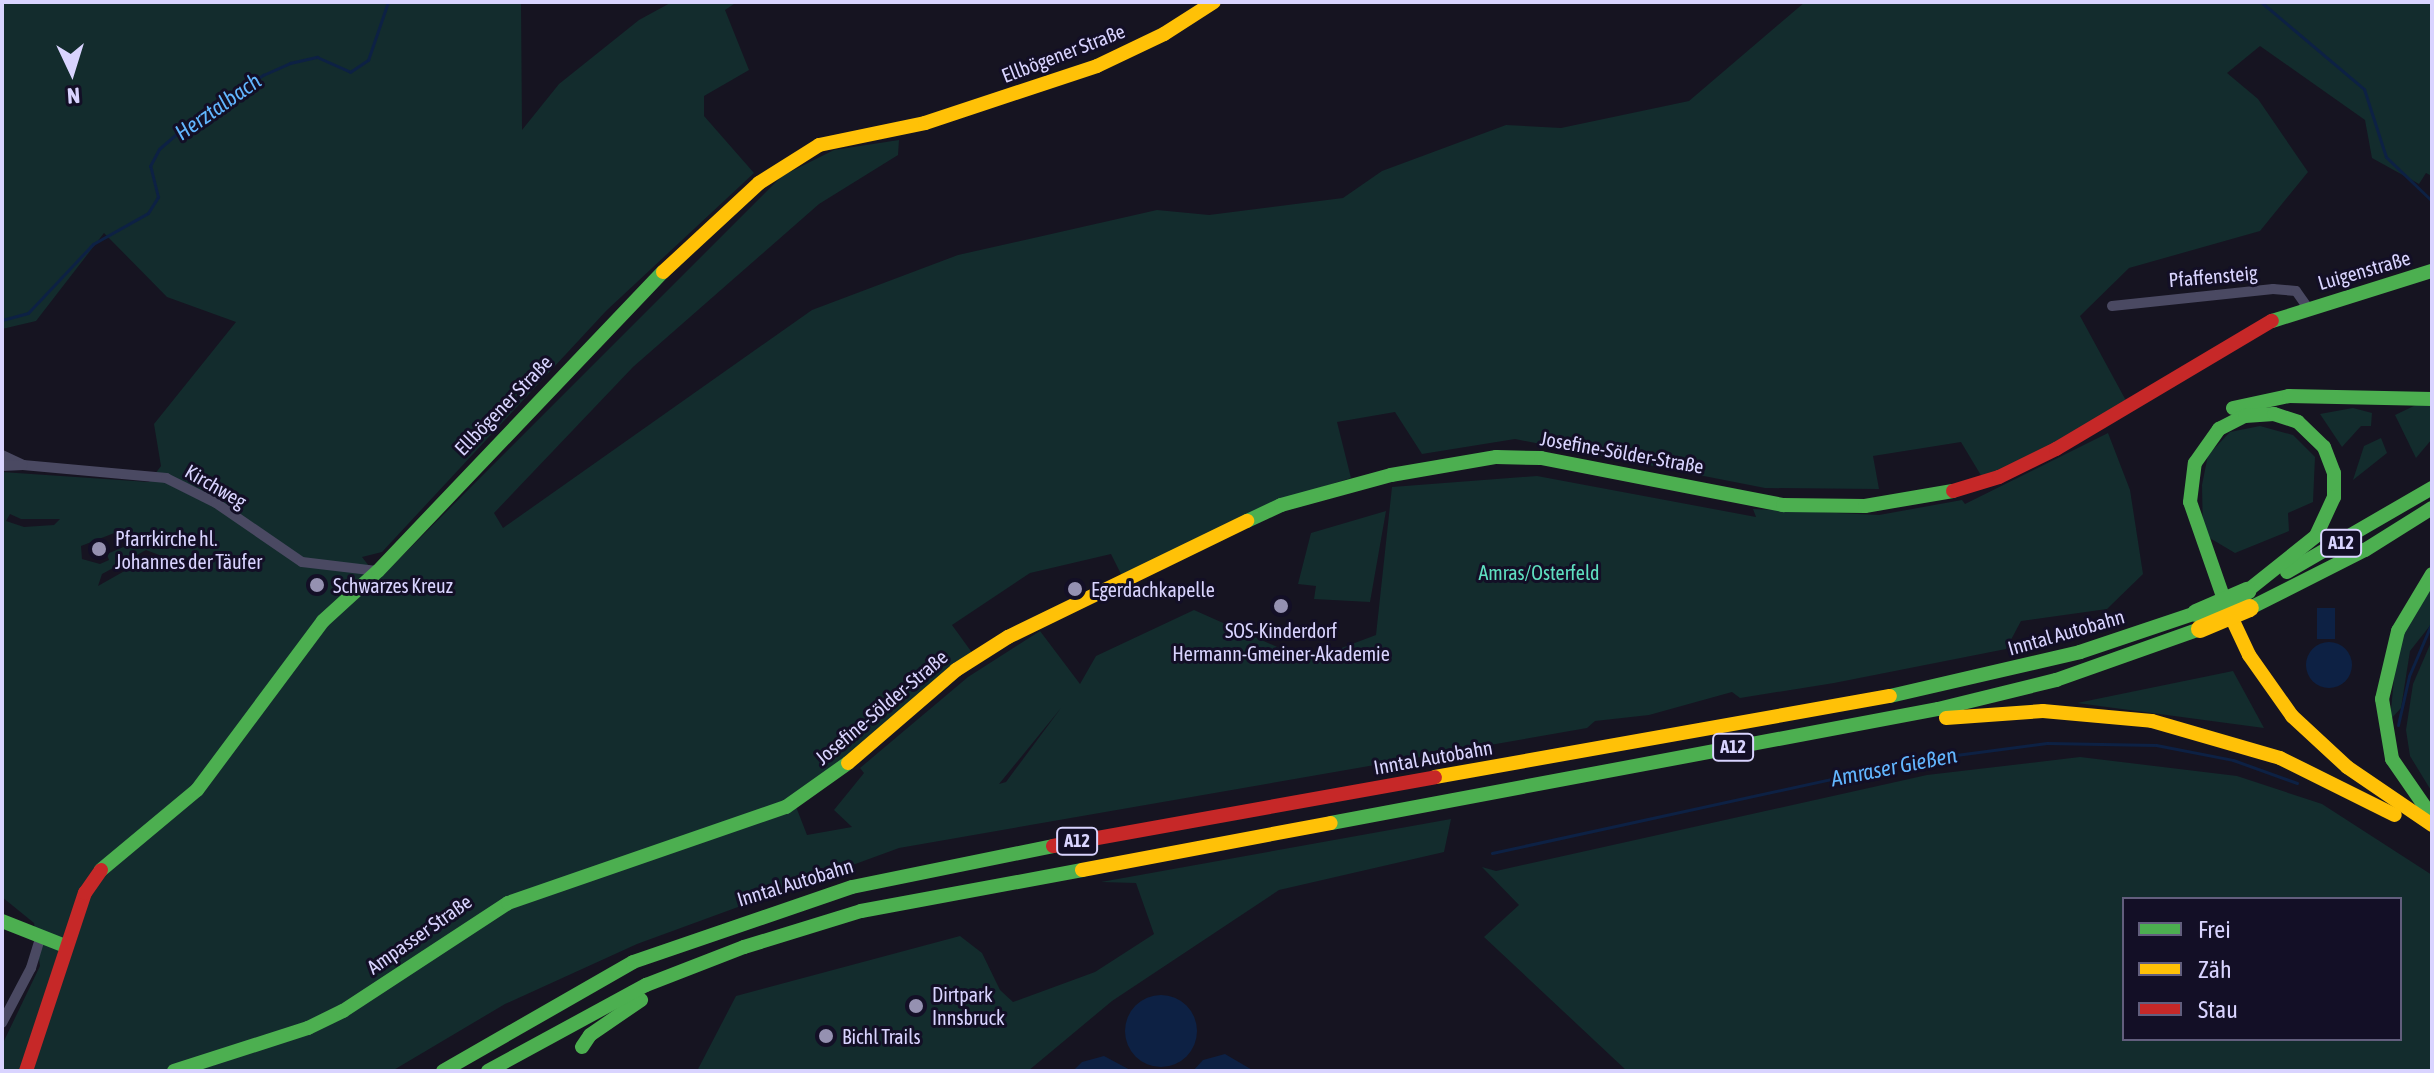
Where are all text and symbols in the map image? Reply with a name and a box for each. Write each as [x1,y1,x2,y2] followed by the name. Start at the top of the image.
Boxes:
[998,18,1128,88] street label: Ellbögener Straße
[32,32,112,112] north arrow
[170,68,266,146] water label: Herztalbach
[66,83,81,109] text: N
[2315,245,2413,295] street label: Luigenstraße
[2168,260,2258,292] street label: Pfaffensteig
[449,350,557,460] street label: Ellbögener Straße
[1538,426,1706,478] street label: Josefine-Sölder-Straße
[181,459,251,513] street label: Kirchweg
[115,526,262,573] place label: Pfarrkirche hl. Johannes der Täufer
[2319,529,2363,557] road number: A12
[90,540,108,558] marker: Pfarrkirche hl. Johannes der Täufer
[1478,560,1600,584] park label: Amras/Osterfeld
[333,573,453,597] place label: Schwarzes Kreuz
[308,576,326,594] marker: Schwarzes Kreuz
[1091,577,1215,601] place label: Egerdachkapelle
[1066,580,1084,598] marker: Egerdachkapelle
[1272,597,1290,615] marker: SOS-Kinderdorf Hermann-Gmeiner-Akademie
[2005,604,2127,660] street label: Inntal Autobahn
[1172,618,1390,665] place label: SOS-Kinderdorf Hermann-Gmeiner-Akademie
[810,645,952,769] street label: Josefine-Sölder-Straße
[1711,733,1755,761] road number: A12
[1372,735,1494,779] street label: Inntal Autobahn
[1829,742,1959,792] water label: Amraser Gießen
[1055,827,1099,855] road number: A12
[734,853,856,911] street label: Inntal Autobahn
[362,889,476,979] street label: Ampasser Straße
[2122,897,2402,1041] legend
[2198,916,2231,943] text: Frei
[2198,956,2232,983] text: Zäh
[932,982,1005,1029] place label: Dirtpark Innsbruck
[2198,996,2238,1023] text: Stau
[907,997,925,1015] marker: Dirtpark Innsbruck
[842,1024,921,1048] place label: Bichl Trails
[817,1027,835,1045] marker: Bichl Trails

